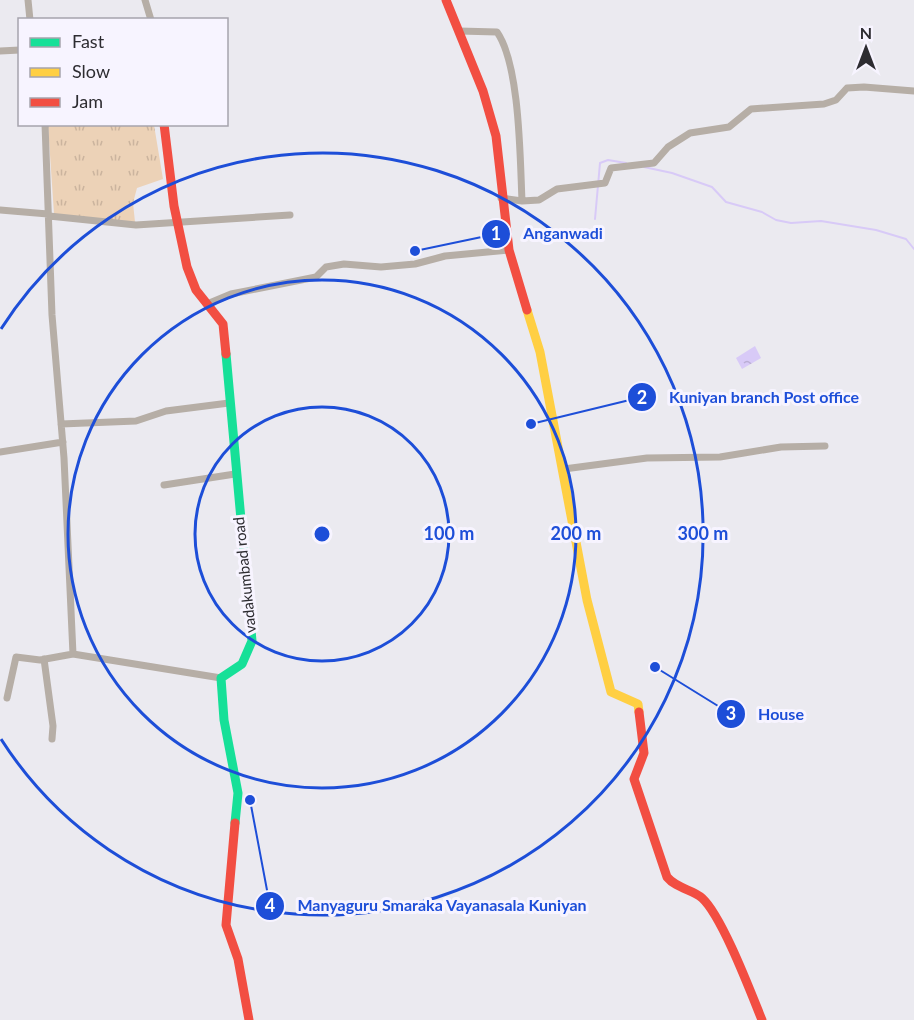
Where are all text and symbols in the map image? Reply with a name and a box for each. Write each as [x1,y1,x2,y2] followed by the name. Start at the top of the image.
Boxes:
[18,18,228,126] legend
[836,18,896,78] north arrow
[860,23,872,42] text: N
[72,30,105,52] text: Fast
[72,60,110,82] text: Slow
[72,90,103,112] text: Jam
[481,217,615,251] callout: Anganwadi
[491,222,501,244] text: 1
[522,223,603,242] text: Anganwadi
[627,380,871,414] callout: Kuniyan branch Post office
[637,386,647,408] text: 2
[669,387,860,406] text: Kuniyan branch Post office
[229,516,259,634] street label: vadakumbad road
[424,522,474,544] text: 100 m
[551,522,601,544] text: 200 m
[678,522,728,544] text: 300 m
[312,524,332,544] centre of rings
[716,697,816,731] callout: House
[726,702,736,724] text: 3
[758,704,804,723] text: House
[255,889,598,923] callout: Manyaguru Smaraka Vayanasala Kuniyan
[265,894,275,916] text: 4
[297,895,587,914] text: Manyaguru Smaraka Vayanasala Kuniyan

